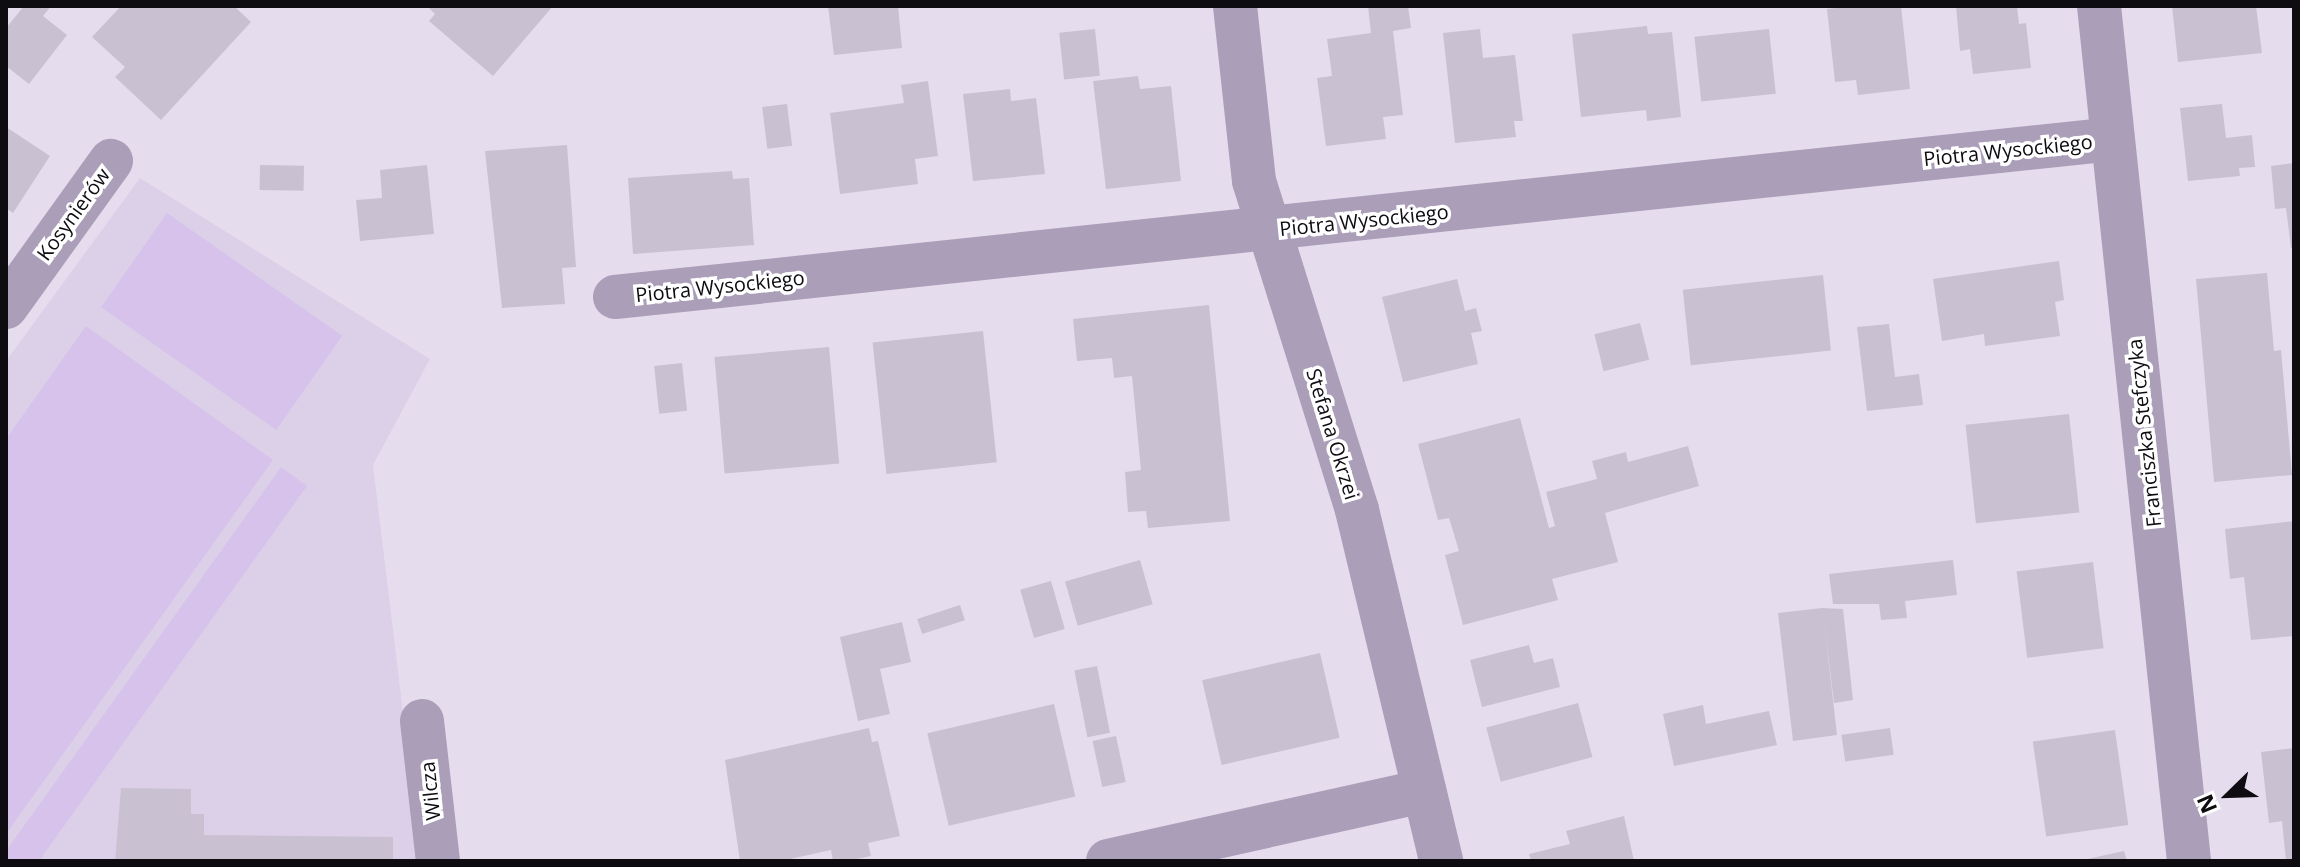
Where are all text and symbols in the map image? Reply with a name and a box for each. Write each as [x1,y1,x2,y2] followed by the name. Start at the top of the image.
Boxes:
[1922,129,2094,171] street label: Piotra Wysockiego
[32,163,114,265] street label: Kosynierów
[1278,199,1450,241] street label: Piotra Wysockiego
[634,265,806,307] street label: Piotra Wysockiego
[2122,338,2166,528] street label: Franciszka Stefczyka
[1302,366,1364,502] street label: Stefana Okrzei
[2188,755,2268,835] north arrow
[415,761,445,821] street label: Wilcza
[2189,790,2223,818] text: N

